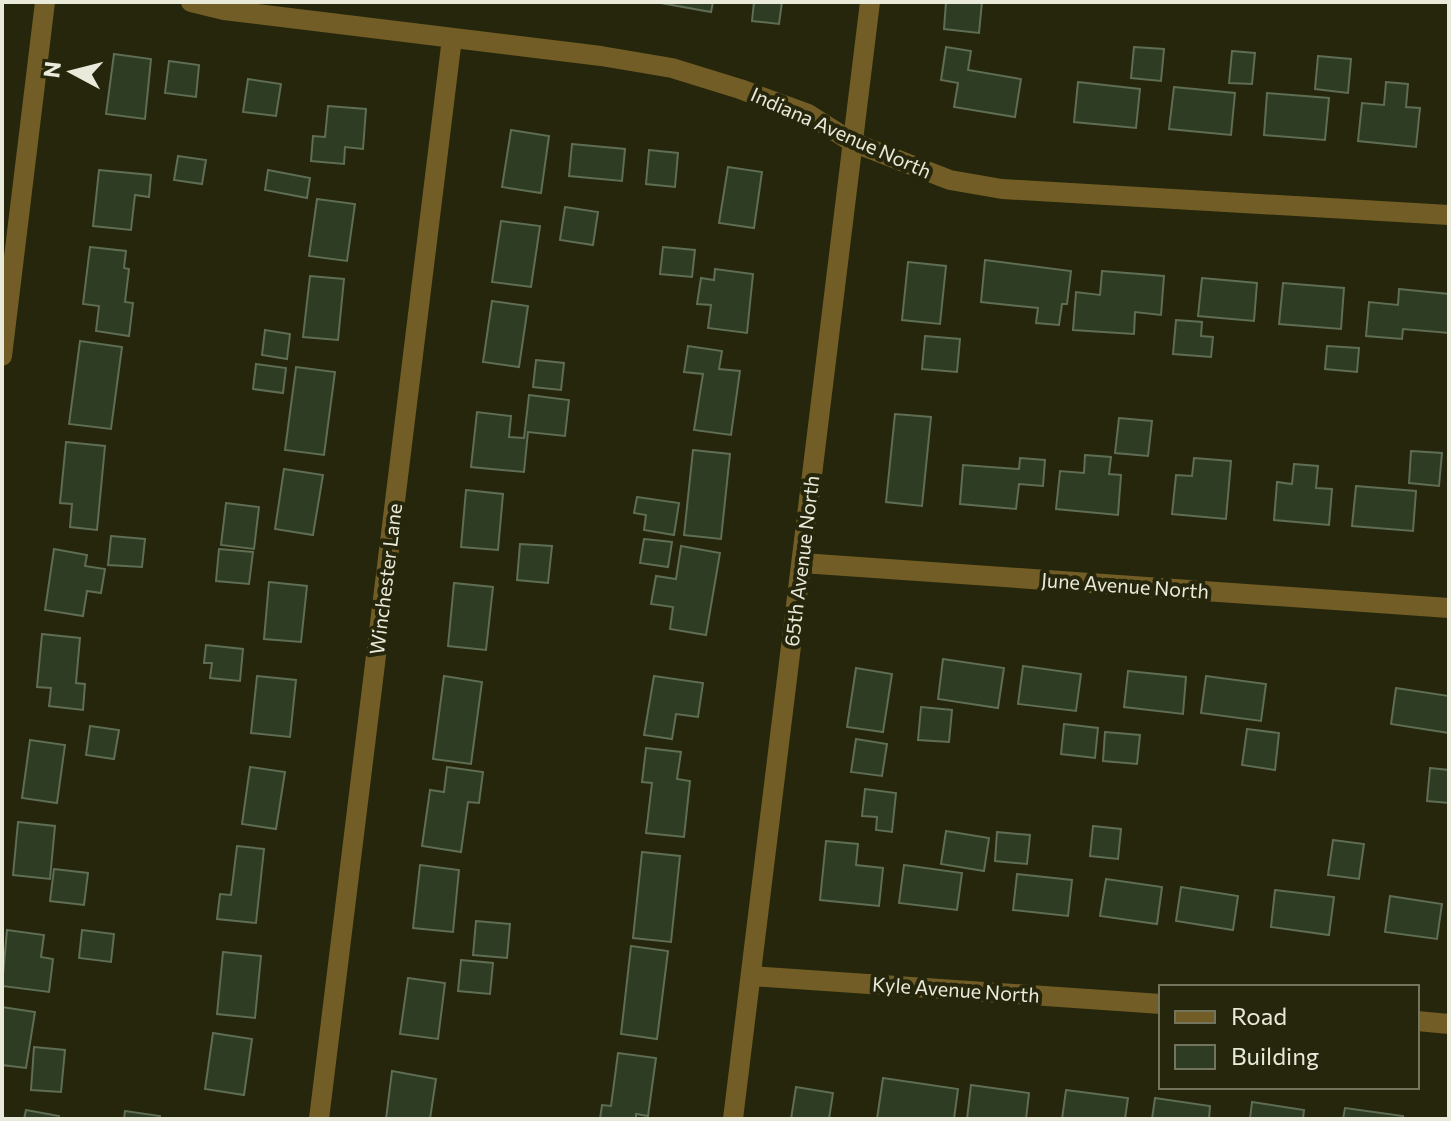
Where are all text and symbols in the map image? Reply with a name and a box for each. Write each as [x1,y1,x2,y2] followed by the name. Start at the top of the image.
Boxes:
[32,32,112,112] north arrow
[37,60,66,79] text: N
[747,81,935,183] street label: Indiana Avenue North
[779,474,823,648] street label: 65th Avenue North
[364,502,406,656] street label: Winchester Lane
[1040,567,1210,603] street label: June Avenue North
[872,971,1041,1007] street label: Kyle Avenue North
[1159,985,1419,1089] legend
[1231,1001,1287,1030] text: Road
[1231,1041,1319,1070] text: Building

